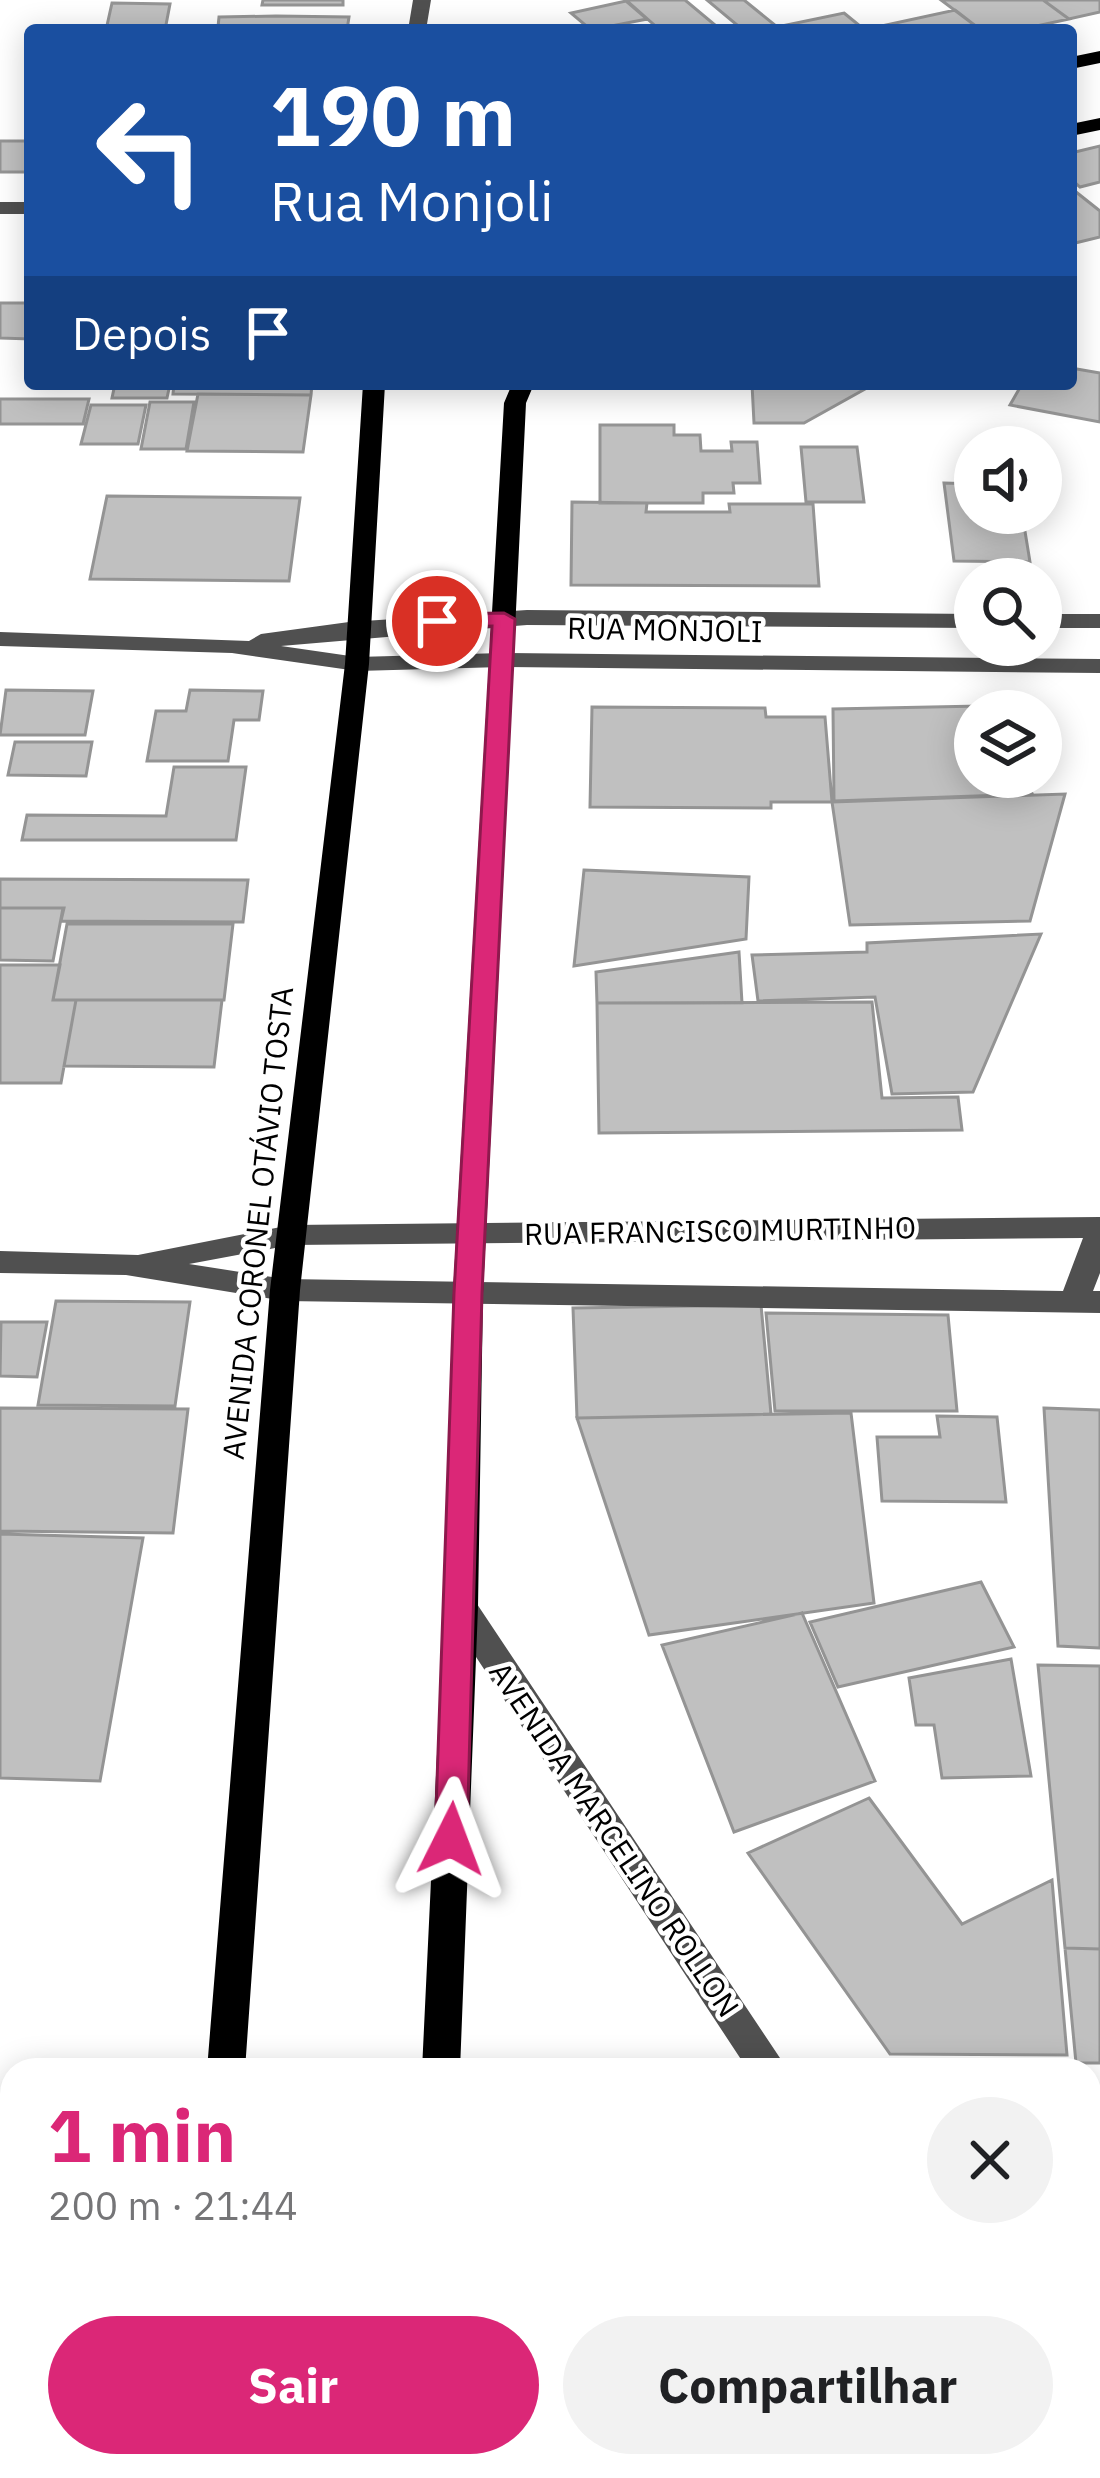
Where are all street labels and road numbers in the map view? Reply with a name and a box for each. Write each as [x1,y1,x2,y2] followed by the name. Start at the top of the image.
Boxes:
[567,608,763,650] street label: RUA MONJOLI
[213,985,301,1461] street label: AVENIDA CORONEL OTÁVIO TOSTA
[524,1207,916,1253] street label: RUA FRANCISCO MURTINHO
[481,1654,749,2024] street label: AVENIDA MARCELINO ROLLON

